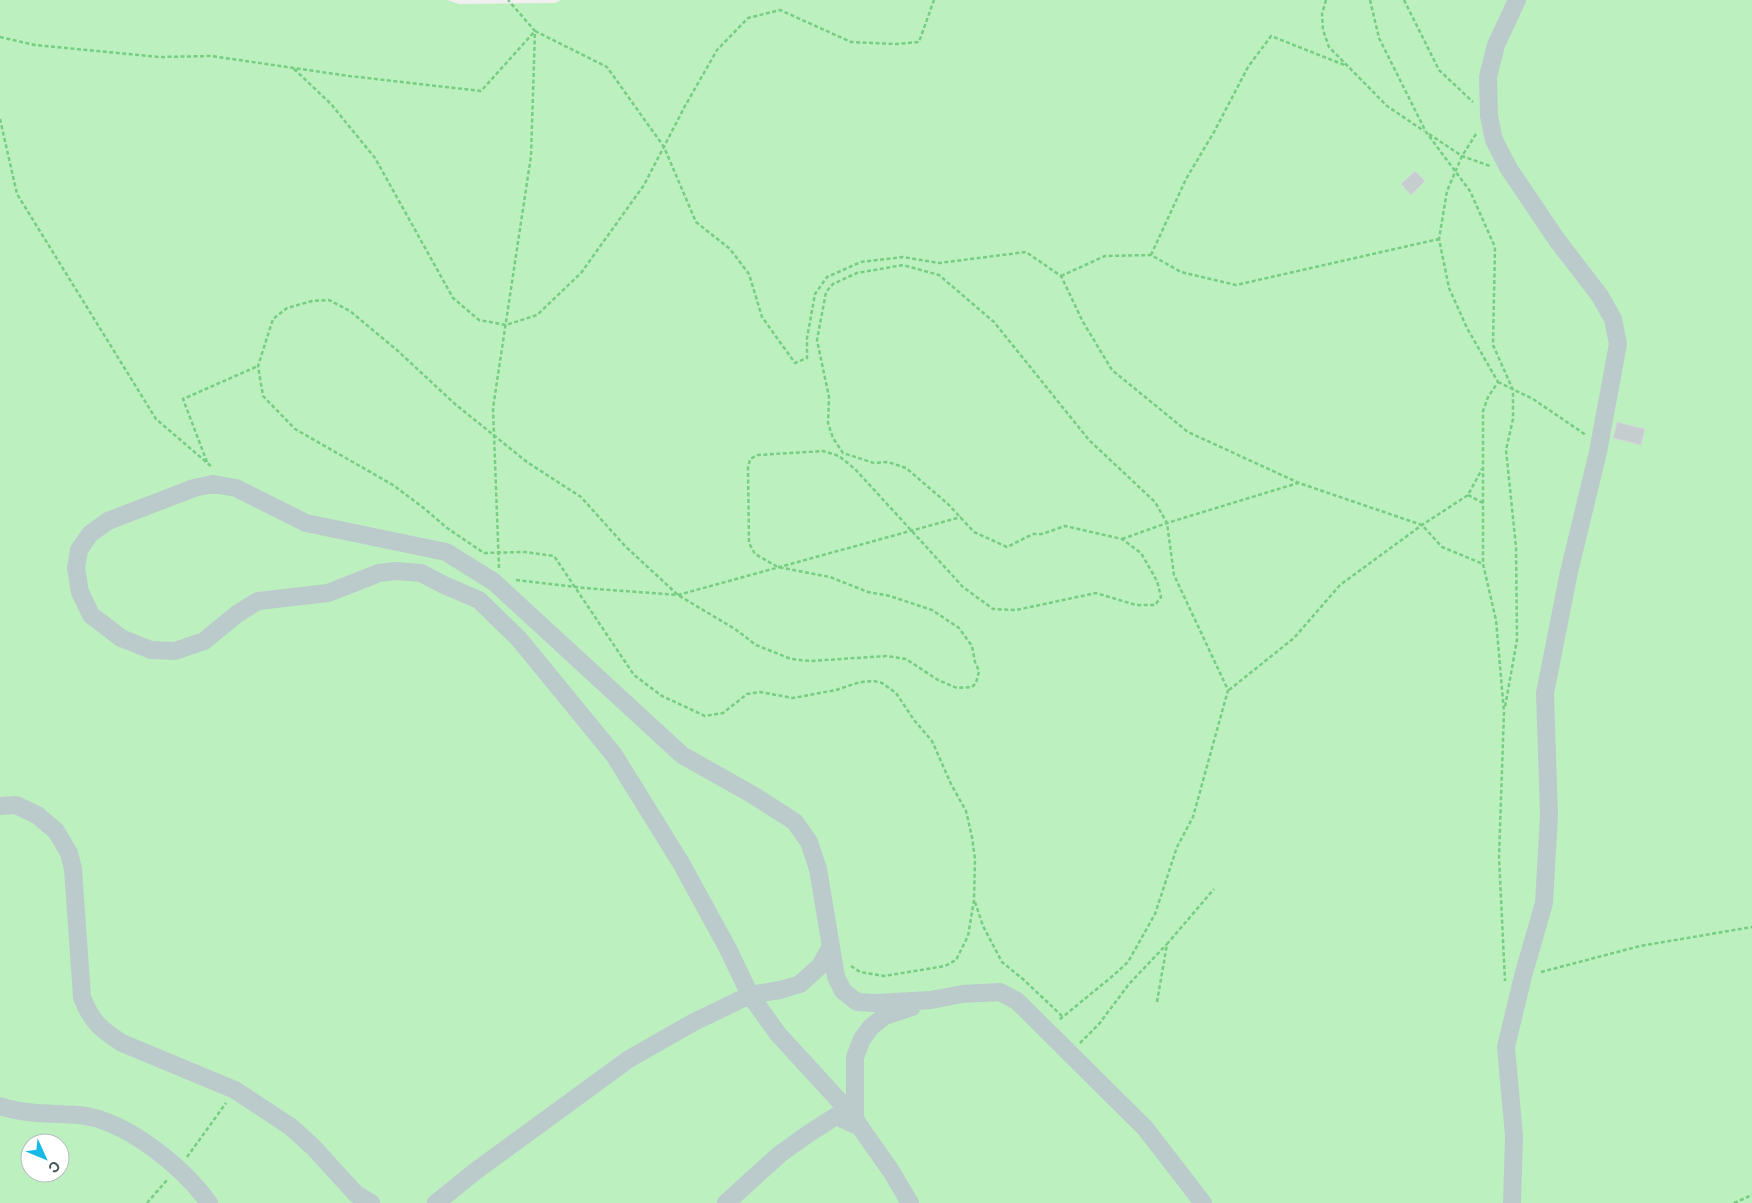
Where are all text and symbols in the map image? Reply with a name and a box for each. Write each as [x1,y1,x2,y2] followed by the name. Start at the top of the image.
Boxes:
[20,1133,70,1183] north arrow
[45,1158,64,1177] text: С

